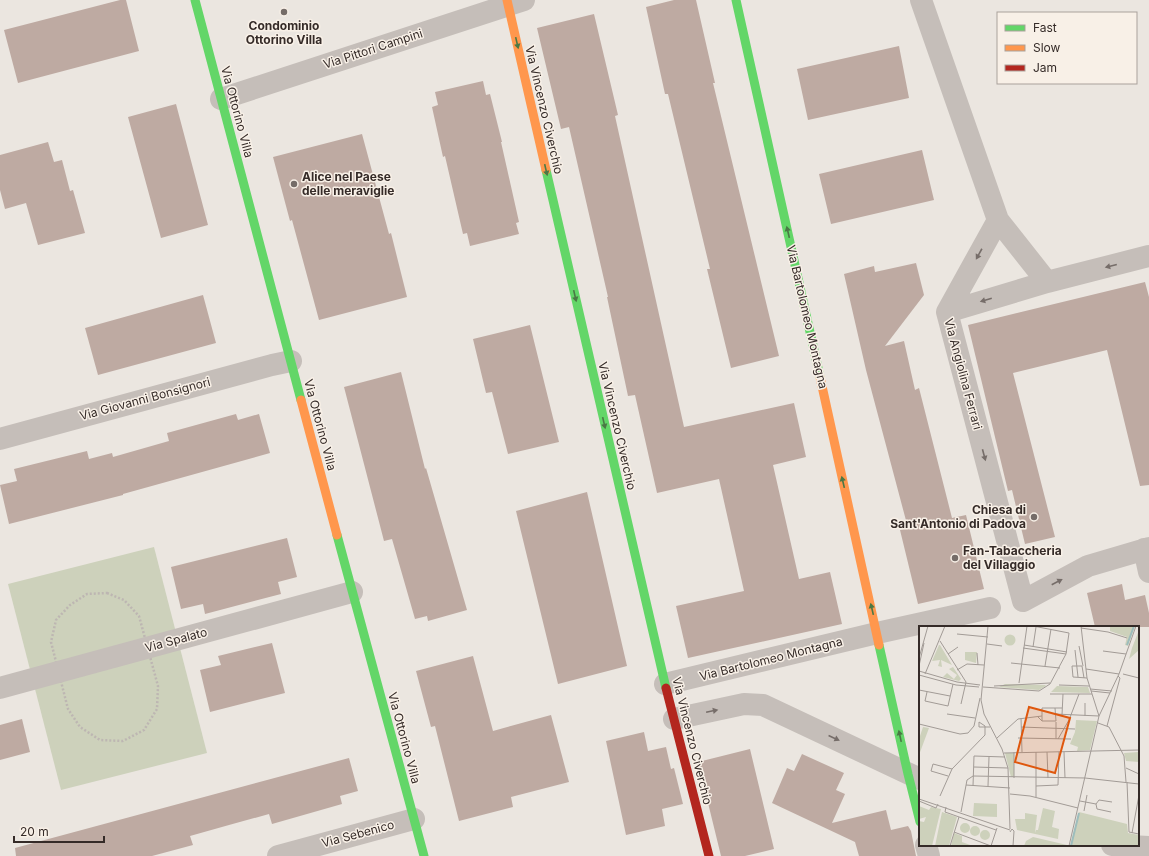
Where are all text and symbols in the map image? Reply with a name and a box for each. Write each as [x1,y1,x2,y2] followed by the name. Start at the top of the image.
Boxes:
[279,7,289,17] marker: Condominio Ottorino Villa
[997,12,1137,84] legend
[246,18,322,47] place label: Condominio Ottorino Villa
[1033,20,1057,35] text: Fast
[321,25,425,72] street label: Via Pittori Campini
[514,37,520,49] one-way arrow
[1033,40,1061,55] text: Slow
[522,44,567,175] street label: Via Vincenzo Civerchio
[1033,60,1057,75] text: Jam
[218,64,257,159] street label: Via Ottorino Villa
[543,164,549,176] one-way arrow
[302,169,394,198] place label: Alice nel Paese delle meraviglie
[289,179,299,189] marker: Alice nel Paese delle meraviglie
[784,226,790,238] one-way arrow
[784,244,831,390] street label: Via Bartolomeo Montagna
[976,248,983,260] one-way arrow
[1105,263,1117,269] one-way arrow
[573,290,579,303] one-way arrow
[980,297,992,303] one-way arrow
[941,317,986,431] street label: Via Angiolina Ferrari
[595,360,640,491] street label: Via Vincenzo Civerchio
[78,374,212,423] street label: Via Giovanni Bonsignori
[301,377,340,472] street label: Via Ottorino Villa
[602,417,608,429] one-way arrow
[982,448,988,461] one-way arrow
[840,476,846,488] one-way arrow
[890,502,1026,531] place label: Chiesa di Sant'Antonio di Padova
[1029,512,1039,522] marker: Chiesa di Sant'Antonio di Padova
[963,543,1062,572] place label: Fan-Tabaccheria del Villaggio
[950,553,960,563] marker: Fan-Tabaccheria del Villaggio
[1051,579,1063,586] one-way arrow
[868,603,874,615] one-way arrow
[143,624,209,655] street label: Via Spalato
[919,626,1139,846] inset map
[698,633,844,684] street label: Via Bartolomeo Montagna
[669,675,716,806] street label: Via Vincenzo Civerchio
[385,690,424,785] street label: Via Ottorino Villa
[706,707,718,713] one-way arrow
[896,729,902,742] one-way arrow
[828,735,839,741] one-way arrow
[320,817,396,850] street label: Via Sebenico
[14,818,104,844] scale bar
[20,824,49,839] text: 20 m

